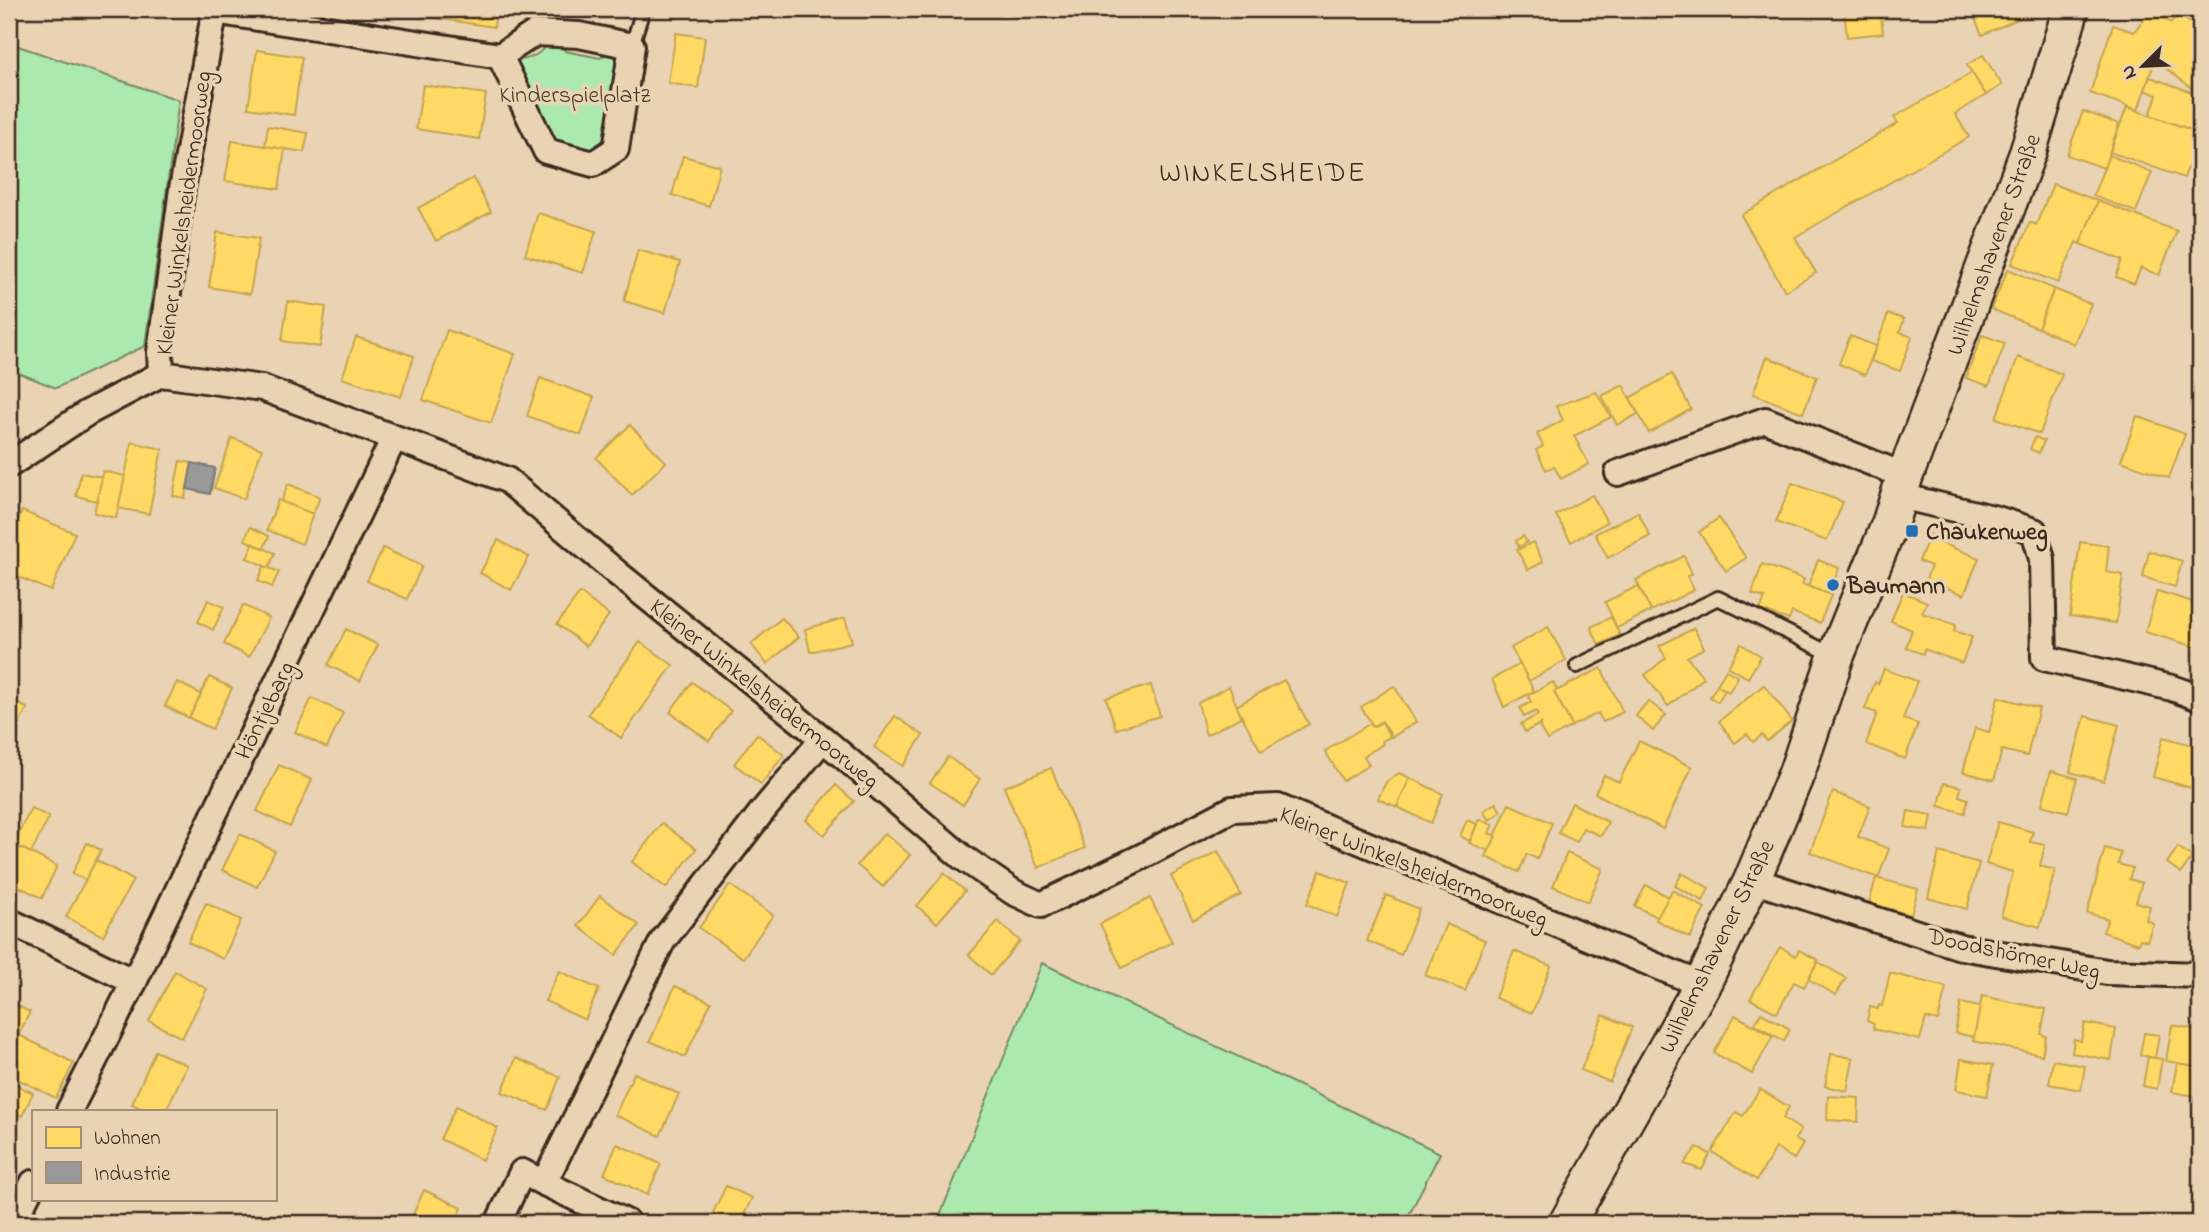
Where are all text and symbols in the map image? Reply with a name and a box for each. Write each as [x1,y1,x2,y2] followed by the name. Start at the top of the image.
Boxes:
[2108,32,2178,102] north arrow
[2115,60,2145,83] text: N
[148,69,223,358] street label: Kleiner Winkelsheidermoorweg
[499,79,652,114] park label: Kinderspielplatz
[1939,129,2052,361] street label: Wilhelmshavener Straße
[1159,154,1367,195] district label: WINKELSHEIDE
[1926,516,2048,552] place label: Chaukenweg
[1904,523,1920,539] marker: Chaukenweg
[1846,570,1945,605] place label: Baumann
[1825,577,1841,593] marker: Baumann
[641,591,886,799] street label: Kleiner Winkelsheidermoorweg
[227,656,305,766] street label: Höntjebarg
[1274,798,1553,938] street label: Kleiner Winkelsheidermoorweg
[1651,834,1785,1060] street label: Wilhelmshavener Straße
[1923,920,2103,991] street label: Doodshörner Weg
[32,1110,276,1200] legend
[94,1124,161,1154] text: Wohnen
[94,1160,171,1190] text: Industrie

